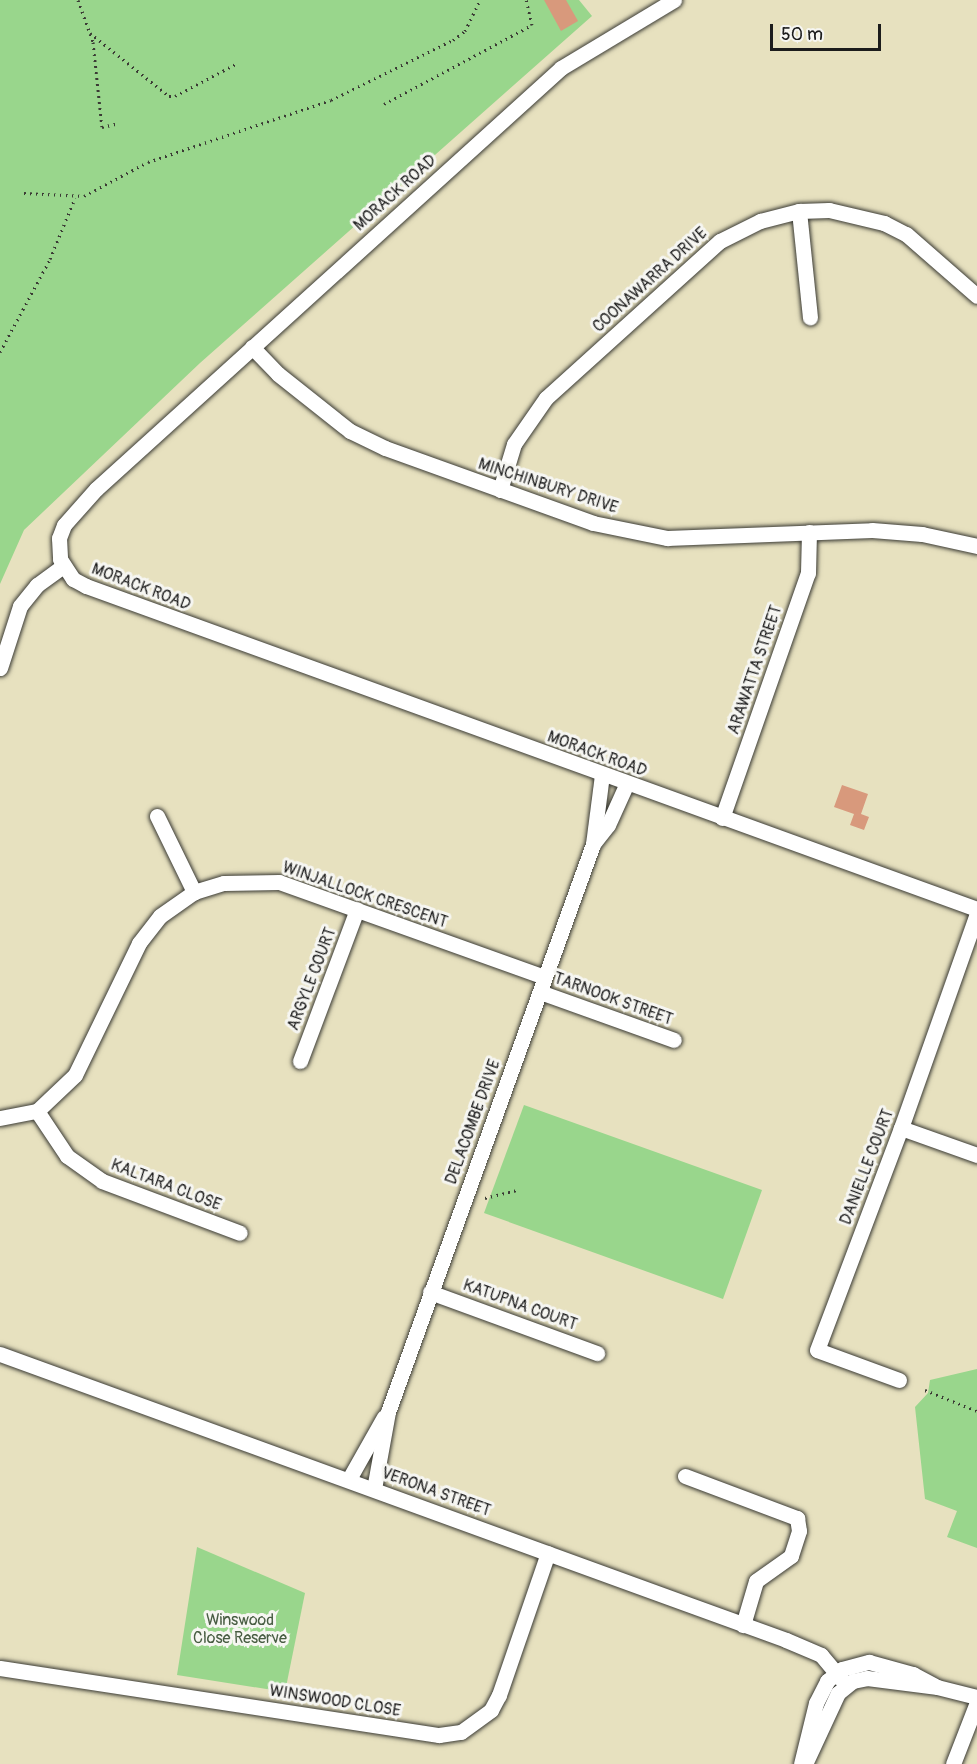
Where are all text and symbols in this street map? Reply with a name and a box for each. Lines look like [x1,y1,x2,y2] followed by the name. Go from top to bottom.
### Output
[773,12,884,50] scale bar
[781,23,823,46] text: 50 m
[350,151,440,235] street label: MORACK ROAD
[589,224,711,336] street label: COONAWARRA DRIVE
[476,454,620,518] street label: MINCHINBURY DRIVE
[89,559,193,615] street label: MORACK ROAD
[724,603,786,737] street label: ARAWATTA STREET
[545,727,649,781] street label: MORACK ROAD
[280,858,450,932] street label: WINJALLOCK CRESCENT
[284,925,340,1033] street label: ARGYLE COURT
[551,969,675,1029] street label: TARNOOK STREET
[442,1057,504,1187] street label: DELACOMBE DRIVE
[836,1107,898,1227] street label: DANIELLE COURT
[108,1155,224,1215] street label: KALTARA CLOSE
[460,1275,580,1335] street label: KATUPNA COURT
[379,1463,493,1521] street label: VERONA STREET
[193,1610,287,1648] park label: Winswood Close Reserve
[268,1681,402,1721] street label: WINSWOOD CLOSE

